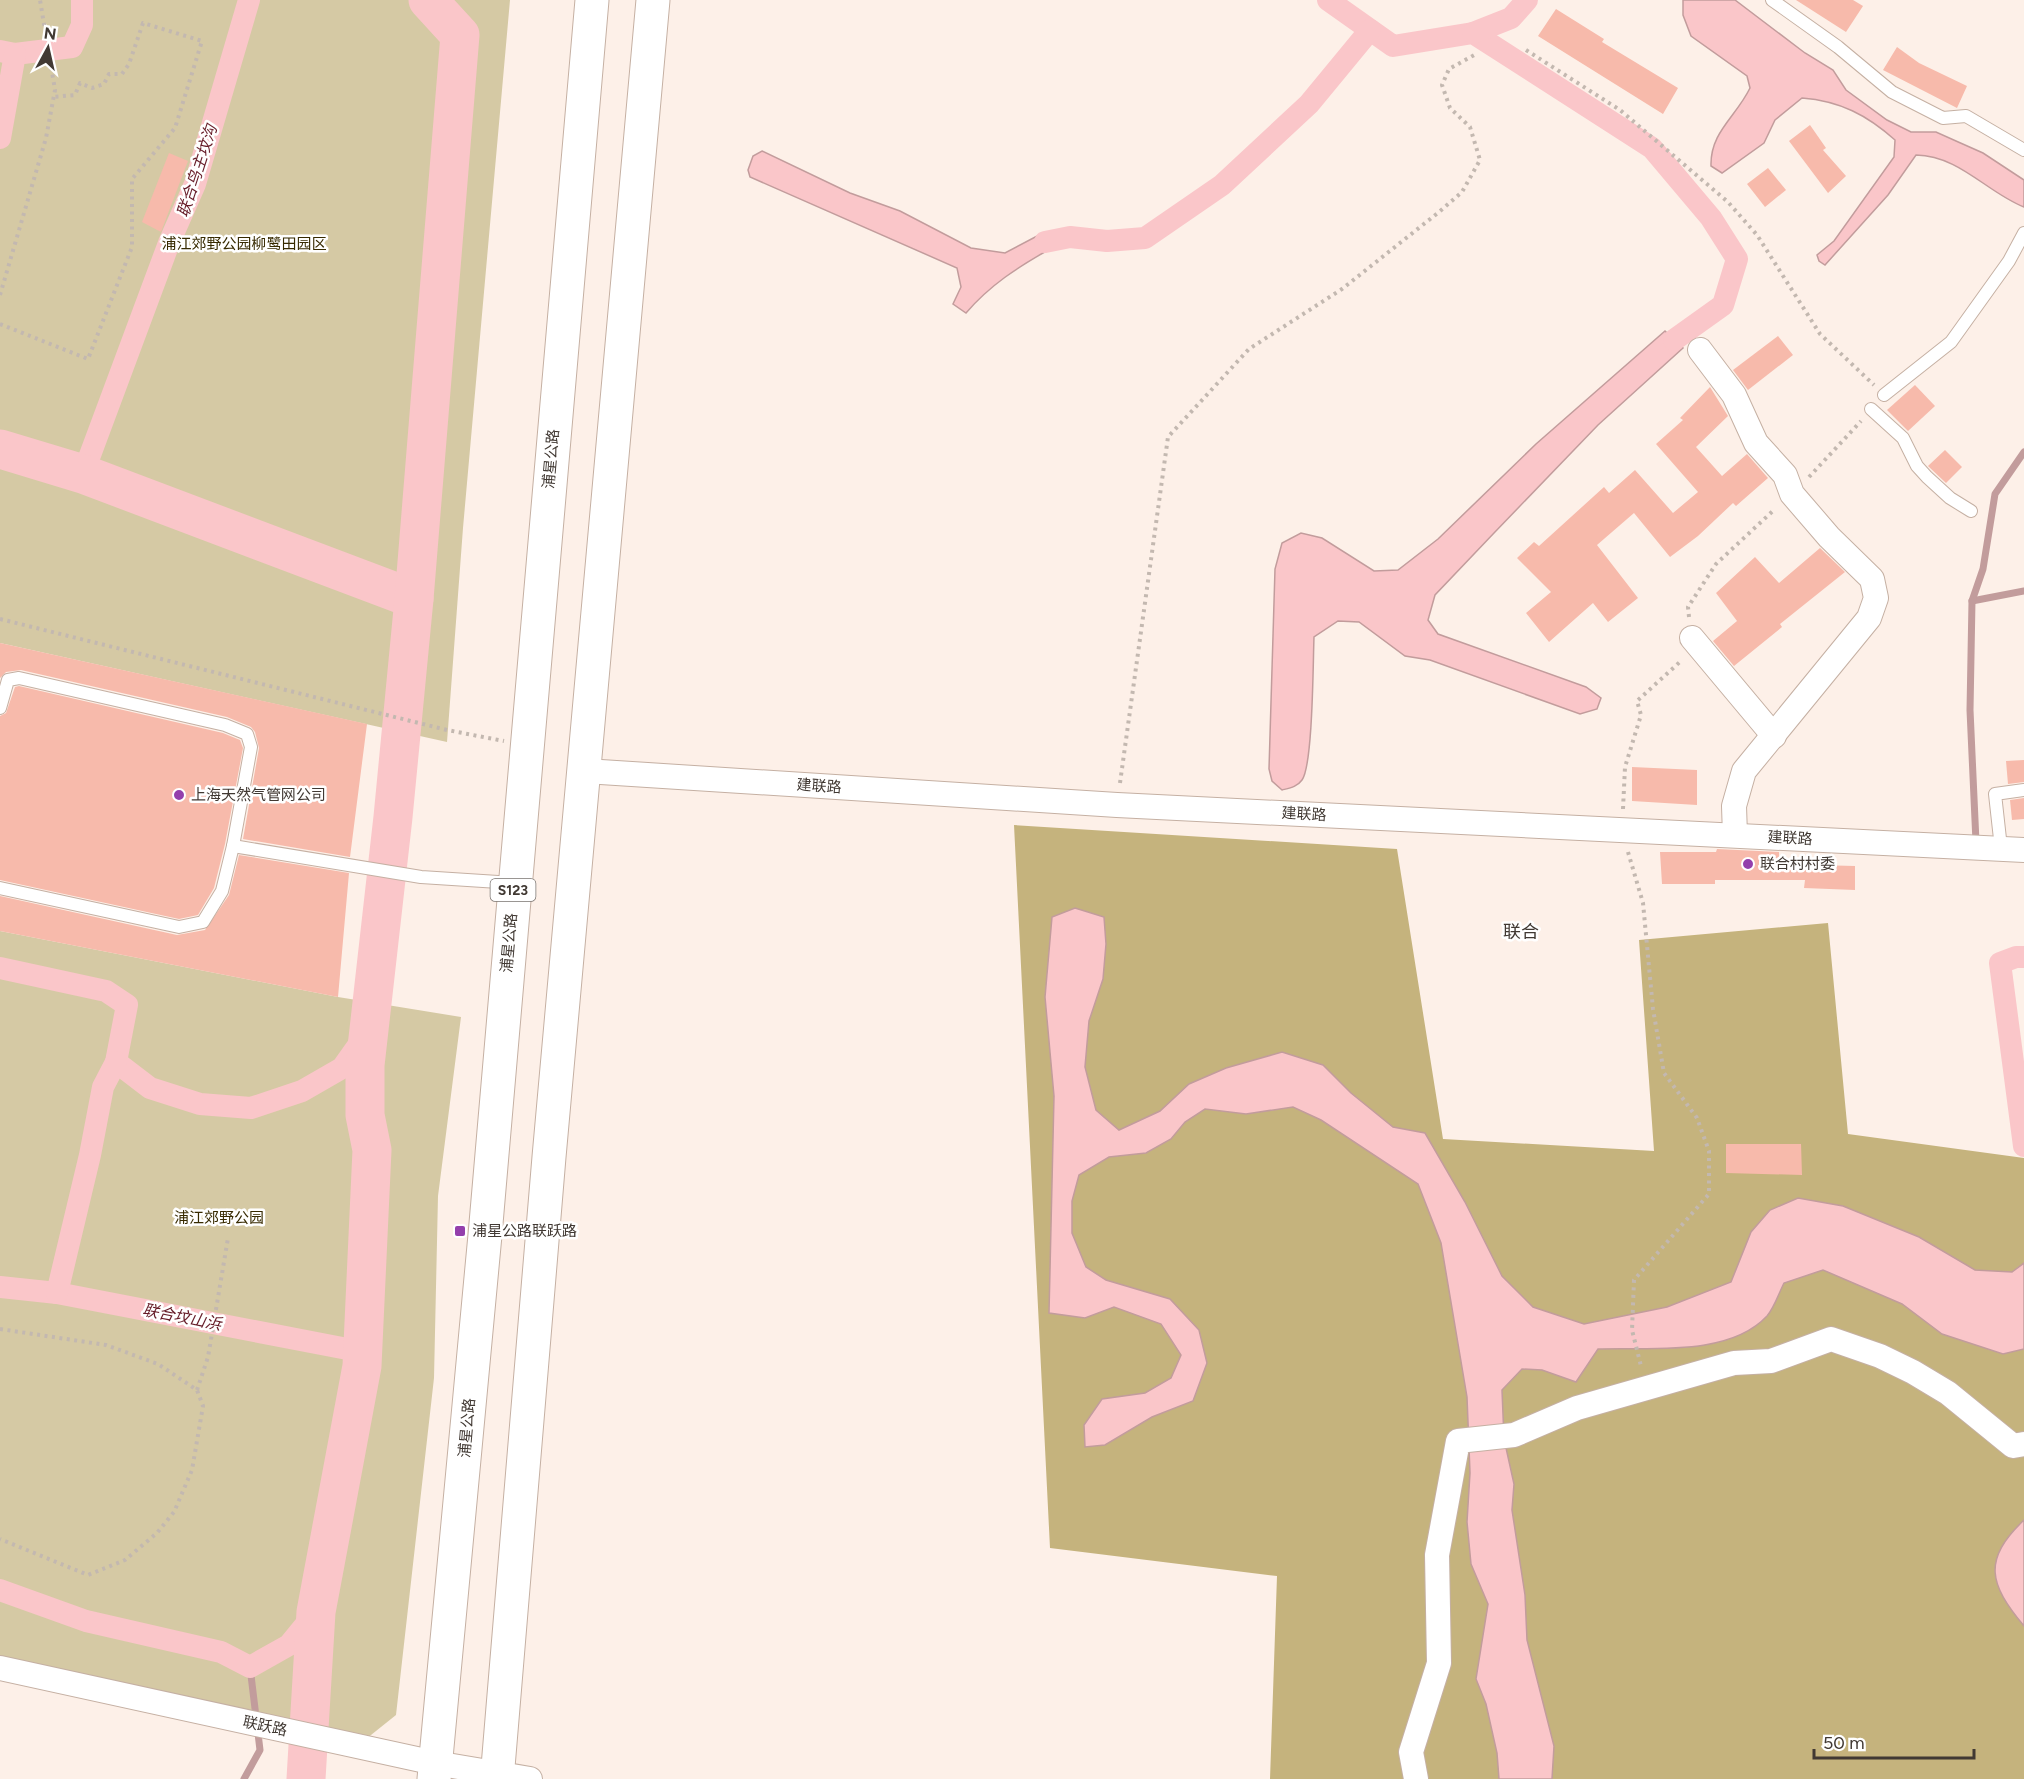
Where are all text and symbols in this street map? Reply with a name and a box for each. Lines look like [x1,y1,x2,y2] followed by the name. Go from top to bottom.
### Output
[18,18,78,78] north arrow
[43,23,57,44] text: N
[173,121,221,220] water label: 联合鸟主坟沟
[161,235,327,253] park label: 浦江郊野公园柳鹭田园区
[539,428,563,490] street label: 浦星公路
[796,775,842,797] street label: 建联路
[191,786,326,804] place label: 上海天然气管网公司
[172,788,186,802] marker: 上海天然气管网公司
[1281,804,1327,824] street label: 建联路
[1767,828,1813,848] street label: 建联路
[1760,855,1835,873] place label: 联合村村委
[1741,857,1755,871] marker: 联合村村委
[490,879,536,901] road number: S123
[497,912,521,974] street label: 浦星公路
[1503,921,1539,943] district label: 联合
[174,1209,264,1227] park label: 浦江郊野公园
[472,1222,577,1240] place label: 浦星公路联跃路
[453,1224,467,1238] marker: 浦星公路联跃路
[141,1300,225,1334] water label: 联合坟山浜
[455,1397,479,1459] street label: 浦星公路
[241,1713,289,1739] street label: 联跃路
[1814,1722,1974,1760] scale bar
[1823,1732,1865,1754] text: 50 m

